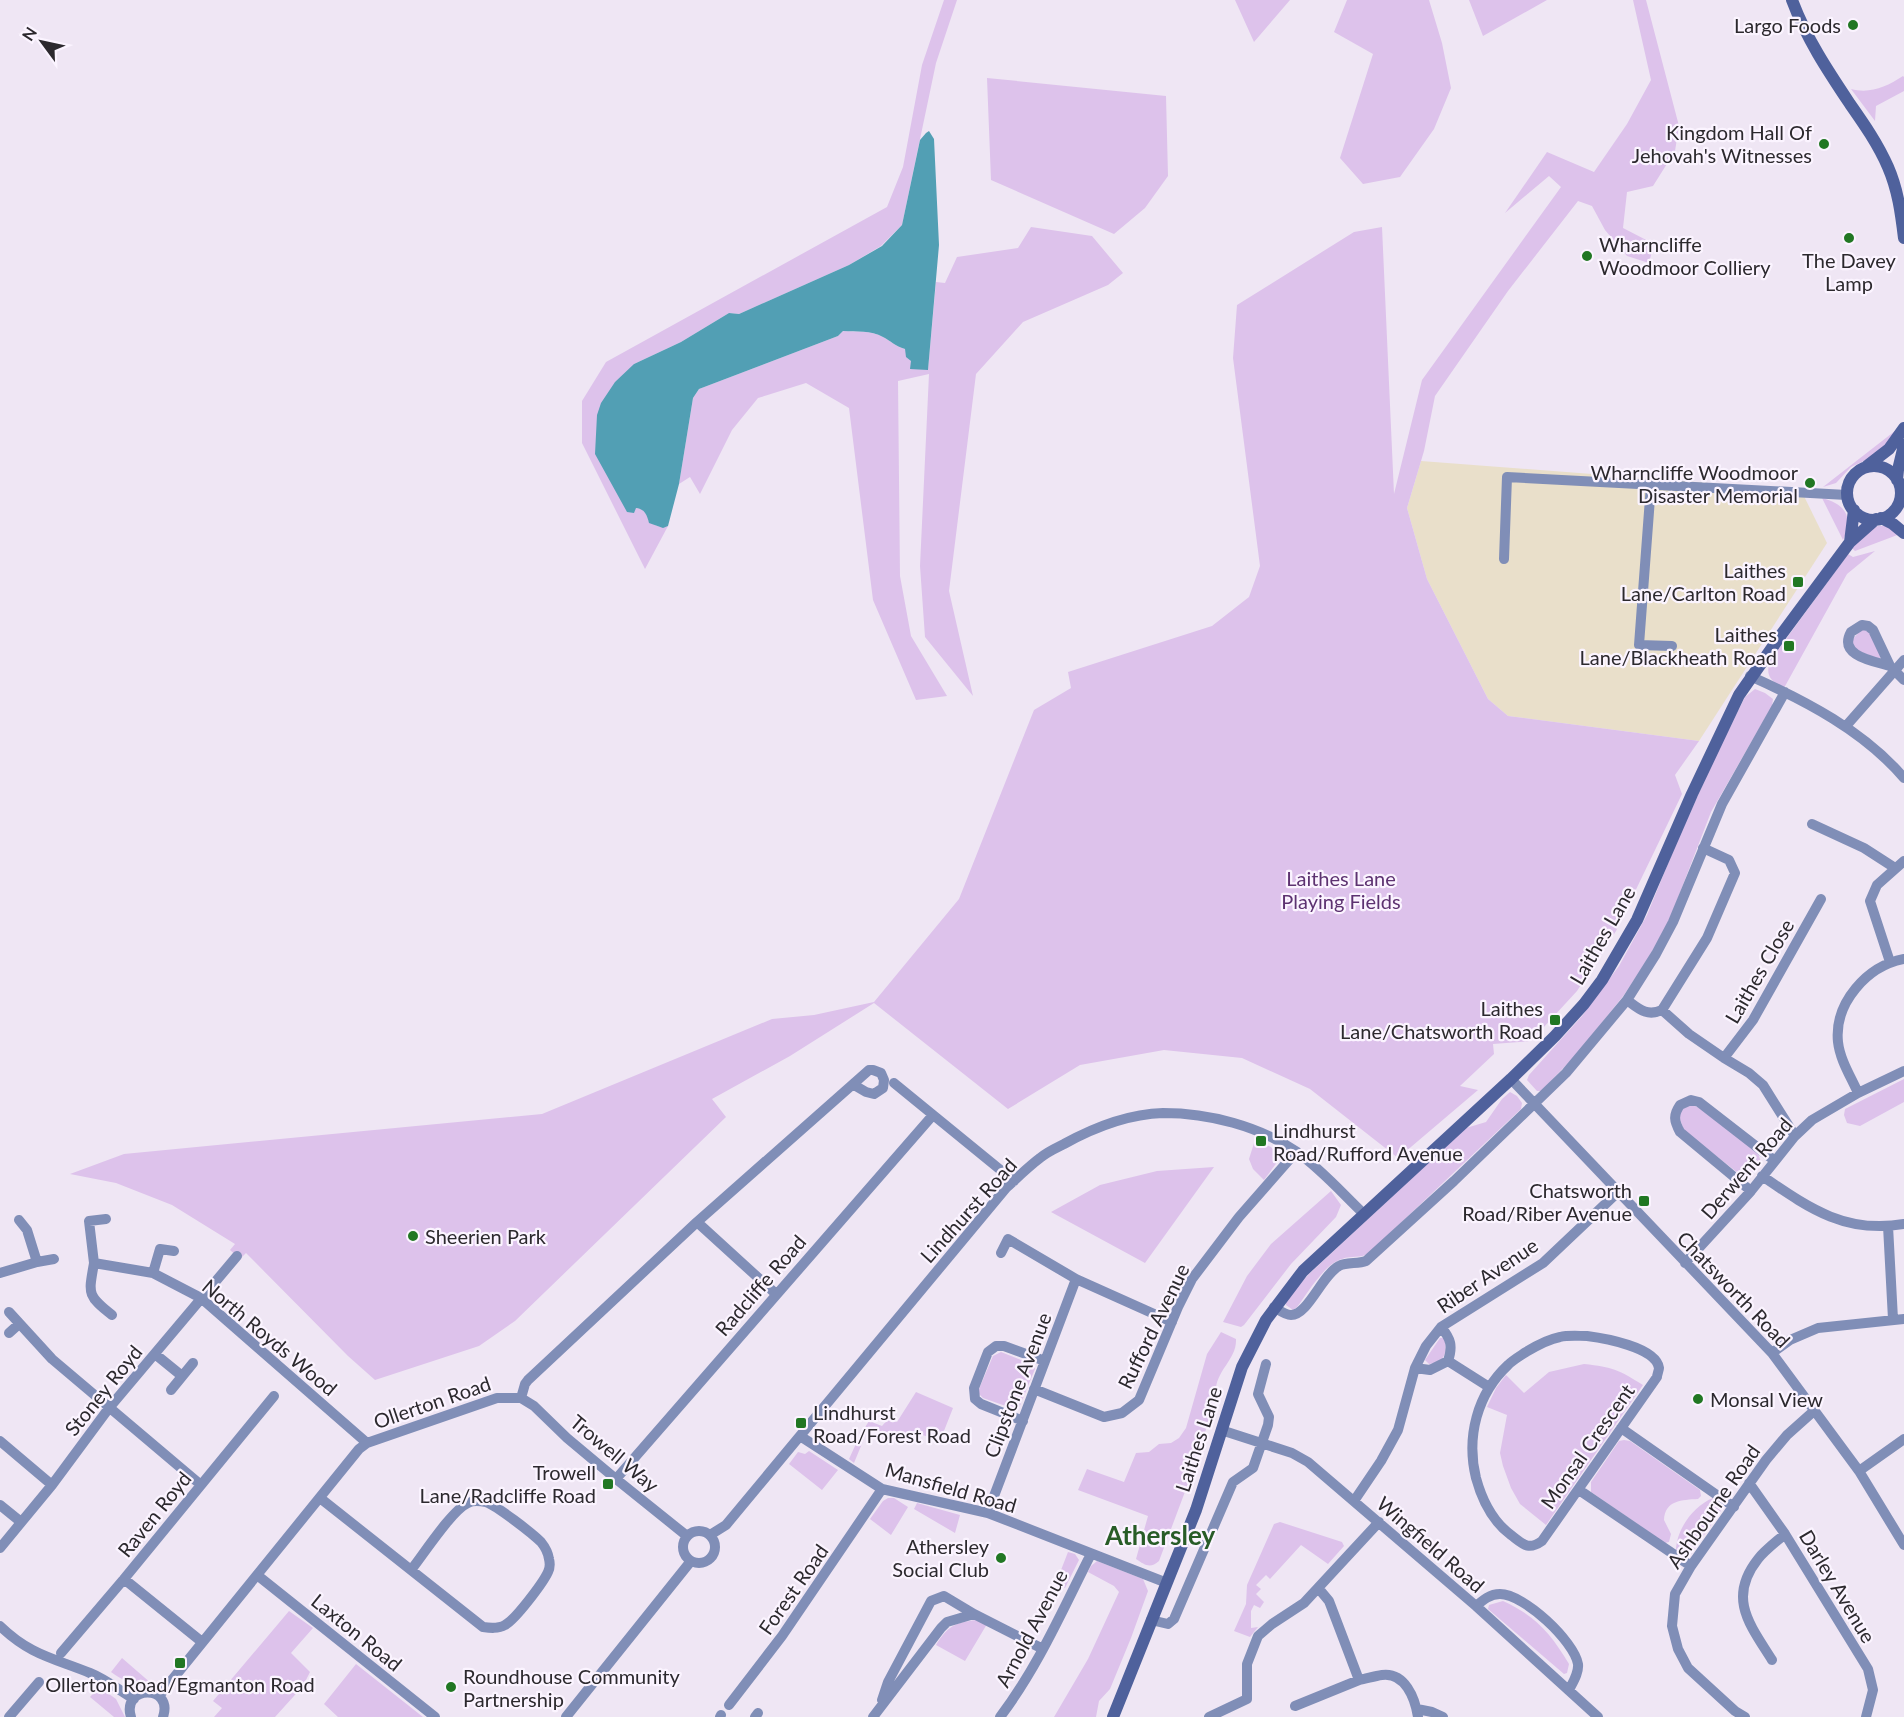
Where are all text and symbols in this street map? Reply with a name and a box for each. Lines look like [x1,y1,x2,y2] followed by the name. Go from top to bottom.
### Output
[12,12,72,72] north arrow
[1734,13,1841,37] place label: Largo Foods
[1846,18,1860,32] marker: Largo Foods
[18,23,40,44] text: N
[1632,120,1812,167] place label: Kingdom Hall Of Jehovah's Witnesses
[1817,137,1831,151] marker: Kingdom Hall Of Jehovah's Witnesses
[1842,231,1856,245] marker: The Davey Lamp
[1599,232,1771,279] place label: Wharncliffe Woodmoor Colliery
[1802,248,1897,295] place label: The Davey Lamp
[1580,249,1594,263] marker: Wharncliffe Woodmoor Colliery
[1591,460,1799,507] place label: Wharncliffe Woodmoor Disaster Memorial
[1803,476,1817,490] marker: Wharncliffe Woodmoor Disaster Memorial
[1621,558,1786,605] place label: Laithes Lane/Carlton Road
[1791,575,1805,589] marker: Laithes Lane/Carlton Road
[1580,622,1777,669] place label: Laithes Lane/Blackheath Road
[1782,639,1796,653] marker: Laithes Lane/Blackheath Road
[1281,866,1401,913] park label: Laithes Lane Playing Fields
[1564,882,1640,988] street label: Laithes Lane
[1720,915,1798,1027] street label: Laithes Close
[1340,996,1543,1043] place label: Laithes Lane/Chatsworth Road
[1548,1013,1562,1027] marker: Laithes Lane/Chatsworth Road
[1695,1112,1797,1224] street label: Derwent Road
[1273,1118,1463,1165] place label: Lindhurst Road/Rufford Avenue
[1254,1134,1268,1148] marker: Lindhurst Road/Rufford Avenue
[915,1153,1021,1267] street label: Lindhurst Road
[1462,1178,1632,1225] place label: Chatsworth Road/Riber Avenue
[1637,1194,1651,1208] marker: Chatsworth Road/Riber Avenue
[425,1224,547,1248] place label: Sheerien Park
[1673,1226,1795,1352] street label: Chatsworth Road
[406,1229,420,1243] marker: Sheerien Park
[710,1230,810,1340] street label: Radcliffe Road
[1432,1232,1542,1318] street label: Riber Avenue
[1112,1259,1194,1393] street label: Rufford Avenue
[198,1274,342,1400] street label: North Royds Wood
[978,1309,1056,1461] street label: Clipstone Avenue
[59,1340,147,1440] street label: Stoney Royd
[370,1371,494,1433] street label: Ollerton Road
[1535,1379,1639,1513] street label: Monsal Crescent
[1170,1383,1226,1495] street label: Laithes Lane
[1710,1387,1823,1411] place label: Monsal View
[1691,1392,1705,1406] marker: Monsal View
[813,1400,971,1447] place label: Lindhurst Road/Forest Road
[566,1409,664,1497] street label: Trowell Way
[794,1416,808,1430] marker: Lindhurst Road/Forest Road
[1661,1440,1765,1572] street label: Ashbourne Road
[883,1457,1019,1517] street label: Mansfield Road
[419,1460,596,1507] place label: Trowell Lane/Radcliffe Road
[112,1466,196,1562] street label: Raven Royd
[601,1477,615,1491] marker: Trowell Lane/Radcliffe Road
[1372,1491,1490,1597] street label: Wingfield Road
[1104,1519,1215,1551] district label: Athersley
[1795,1525,1881,1647] street label: Darley Avenue
[892,1534,990,1581] place label: Athersley Social Club
[753,1539,833,1639] street label: Forest Road
[994,1551,1008,1565] marker: Athersley Social Club
[990,1565,1072,1691] street label: Arnold Avenue
[307,1588,407,1676] street label: Laxton Road
[173,1656,187,1670] marker: Ollerton Road/Egmanton Road
[463,1664,680,1711] place label: Roundhouse Community Partnership
[45,1672,315,1696] place label: Ollerton Road/Egmanton Road
[444,1680,458,1694] marker: Roundhouse Community Partnership

